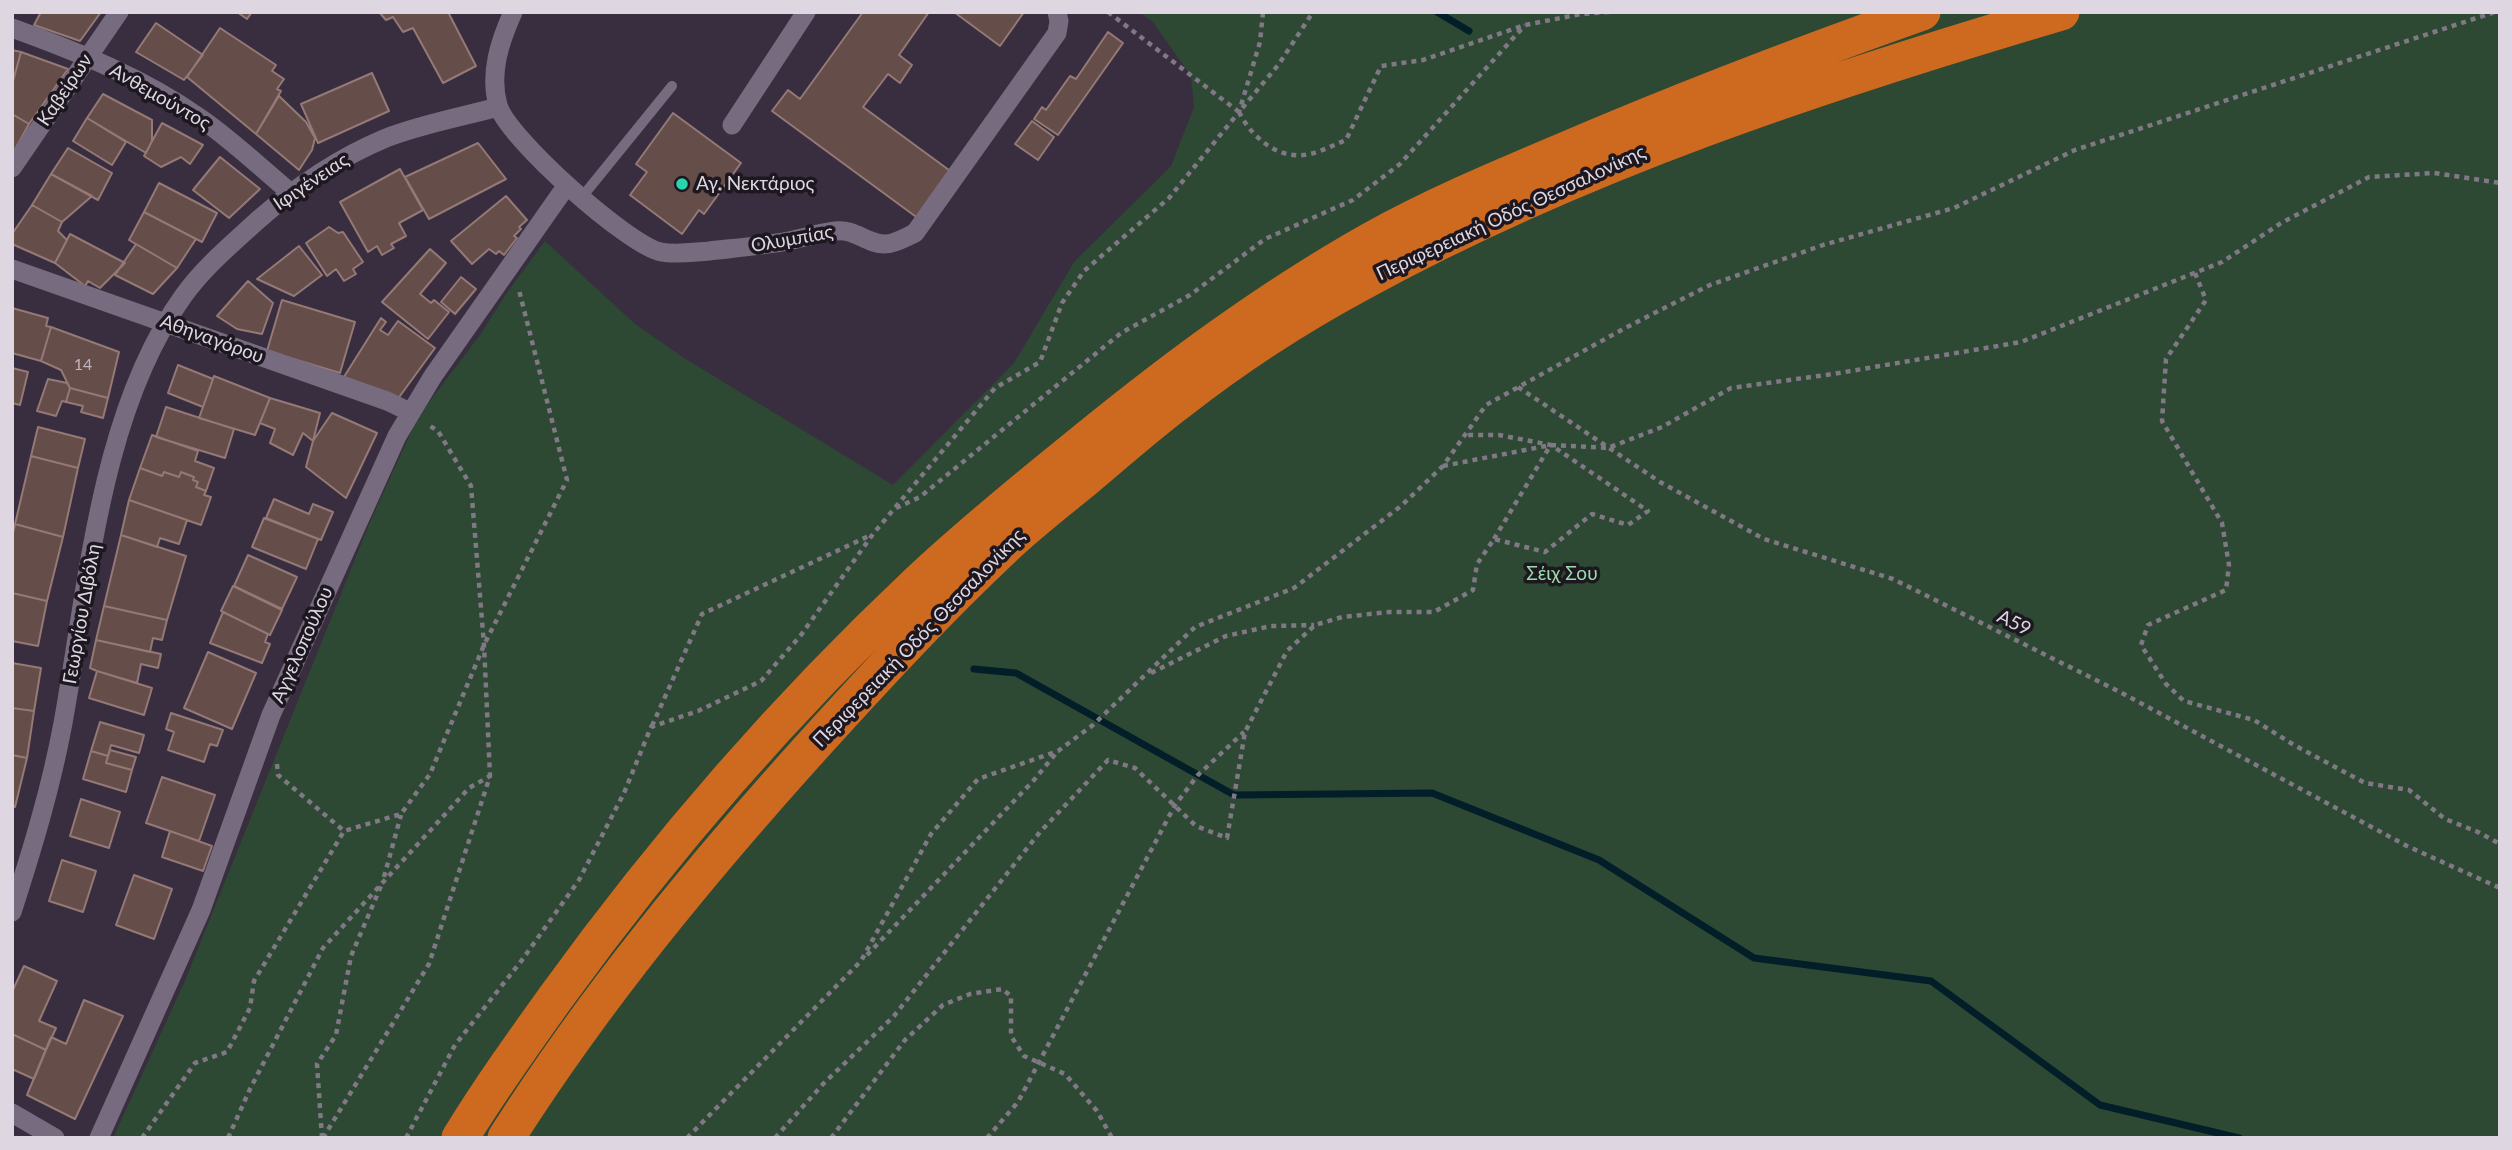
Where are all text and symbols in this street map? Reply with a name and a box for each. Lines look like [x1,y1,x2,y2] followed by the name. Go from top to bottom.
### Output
[33,50,97,130] street label: Καβείρων
[106,59,214,135] street label: Ανθεμούντος
[1373,140,1649,286] street label: Περιφερειακή Οδός Θεσσαλονίκης
[269,149,353,215] street label: Ιφιγένειας
[696,173,814,195] place label: Αγ. Νεκτάριος
[674,176,690,192] marker: Αγ. Νεκτάριος
[749,221,835,257] street label: Ολυμπίας
[157,310,267,368] street label: Αθηναγόρου
[74,355,92,375] house number: 14
[809,524,1029,752] street label: Περιφερειακή Οδός Θεσσαλονίκης
[58,542,106,686] street label: Γεωργίου Διβόλη
[1526,563,1598,585] park label: Σέιχ Σου
[266,583,338,707] street label: Αγγελοπούλου
[1993,605,2035,641] street label: Α59

